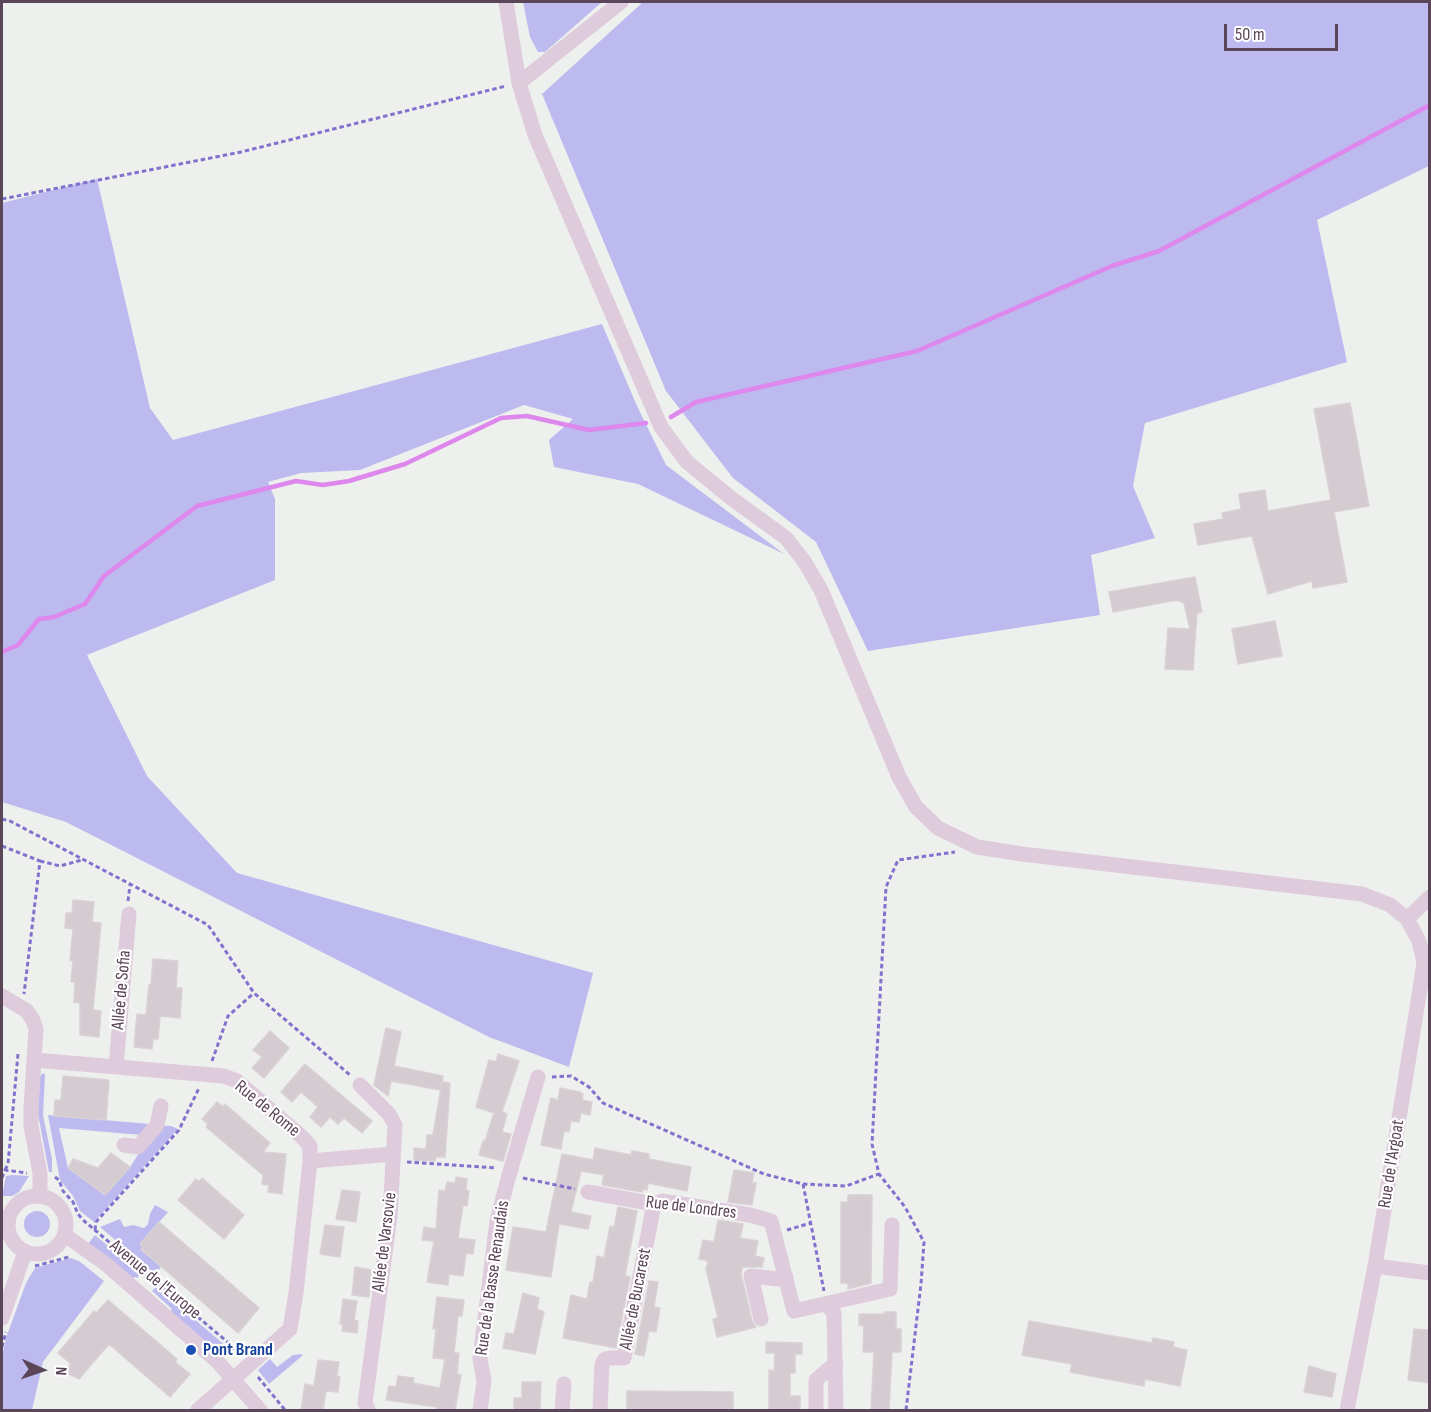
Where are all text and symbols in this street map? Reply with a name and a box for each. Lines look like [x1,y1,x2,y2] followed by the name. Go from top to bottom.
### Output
[1227,12,1341,50] scale bar
[1235,24,1265,45] text: 50 m
[108,949,136,1031] street label: Allée de Sofia
[230,1076,304,1142] street label: Rue de Rome
[1374,1118,1410,1210] street label: Rue de l'Argoat
[368,1191,402,1293] street label: Allée de Varsovie
[644,1192,738,1224] street label: Rue de Londres
[471,1199,515,1357] street label: Rue de la Basse Renaudais
[105,1236,205,1324] street label: Avenue de l'Europe
[616,1246,656,1352] street label: Allée de Bucarest
[203,1339,273,1361] place label: Pont Brand
[12,1340,72,1400] north arrow
[184,1343,198,1357] marker: Pont Brand
[51,1366,70,1376] text: N

